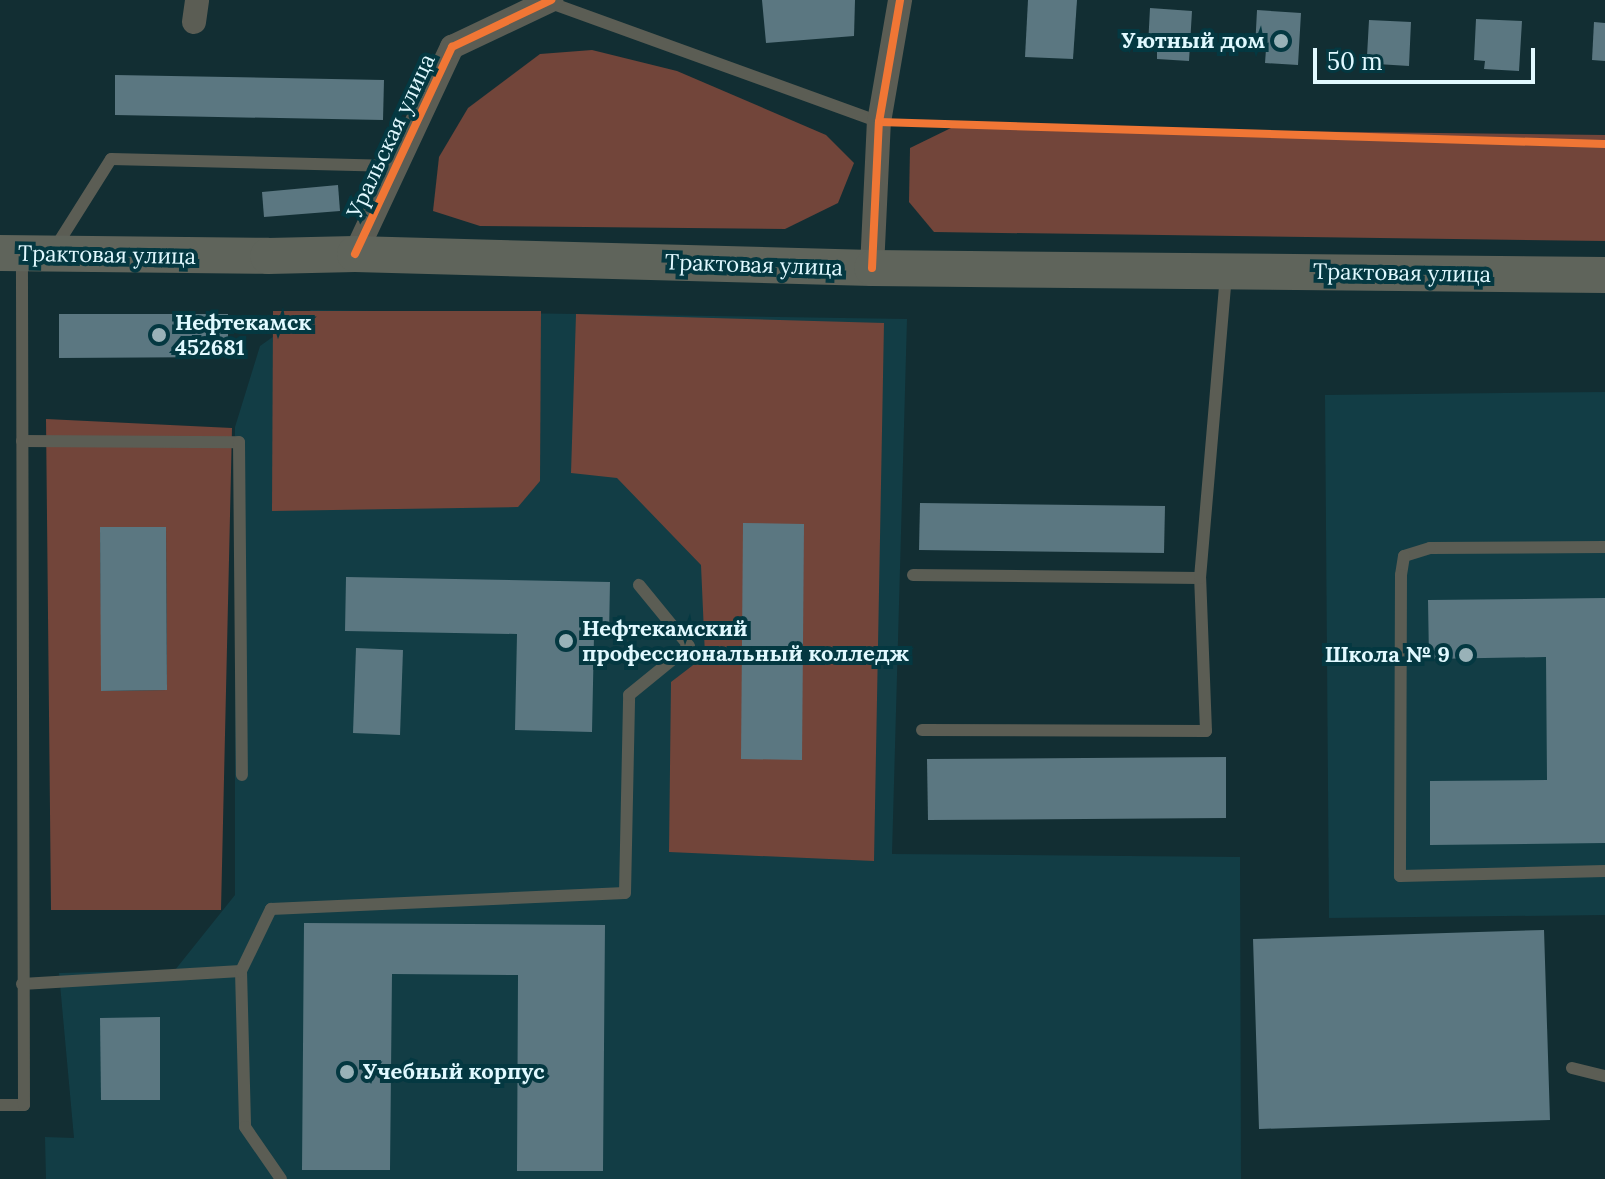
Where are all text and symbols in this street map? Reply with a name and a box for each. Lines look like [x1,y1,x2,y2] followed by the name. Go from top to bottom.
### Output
[1121,28,1265,54] place label: Уютный дом
[1272,32,1290,50] marker: Уютный дом
[1317,32,1539,82] scale bar
[1327,46,1383,77] text: 50 m
[341,50,441,222] street label: Уральская улица
[18,240,196,270] street label: Трактовая улица
[665,249,843,281] street label: Трактовая улица
[1313,258,1491,288] street label: Трактовая улица
[175,309,311,360] place label: Нефтекамск 452681
[150,326,168,344] marker: Нефтекамск 452681
[582,615,909,666] place label: Нефтекамский профессиональный колледж
[557,632,575,650] marker: Нефтекамский профессиональный колледж
[1325,642,1450,668] place label: Школа № 9
[1457,646,1475,664] marker: Школа № 9
[363,1059,545,1085] place label: Учебный корпус
[338,1063,356,1081] marker: Учебный корпус

